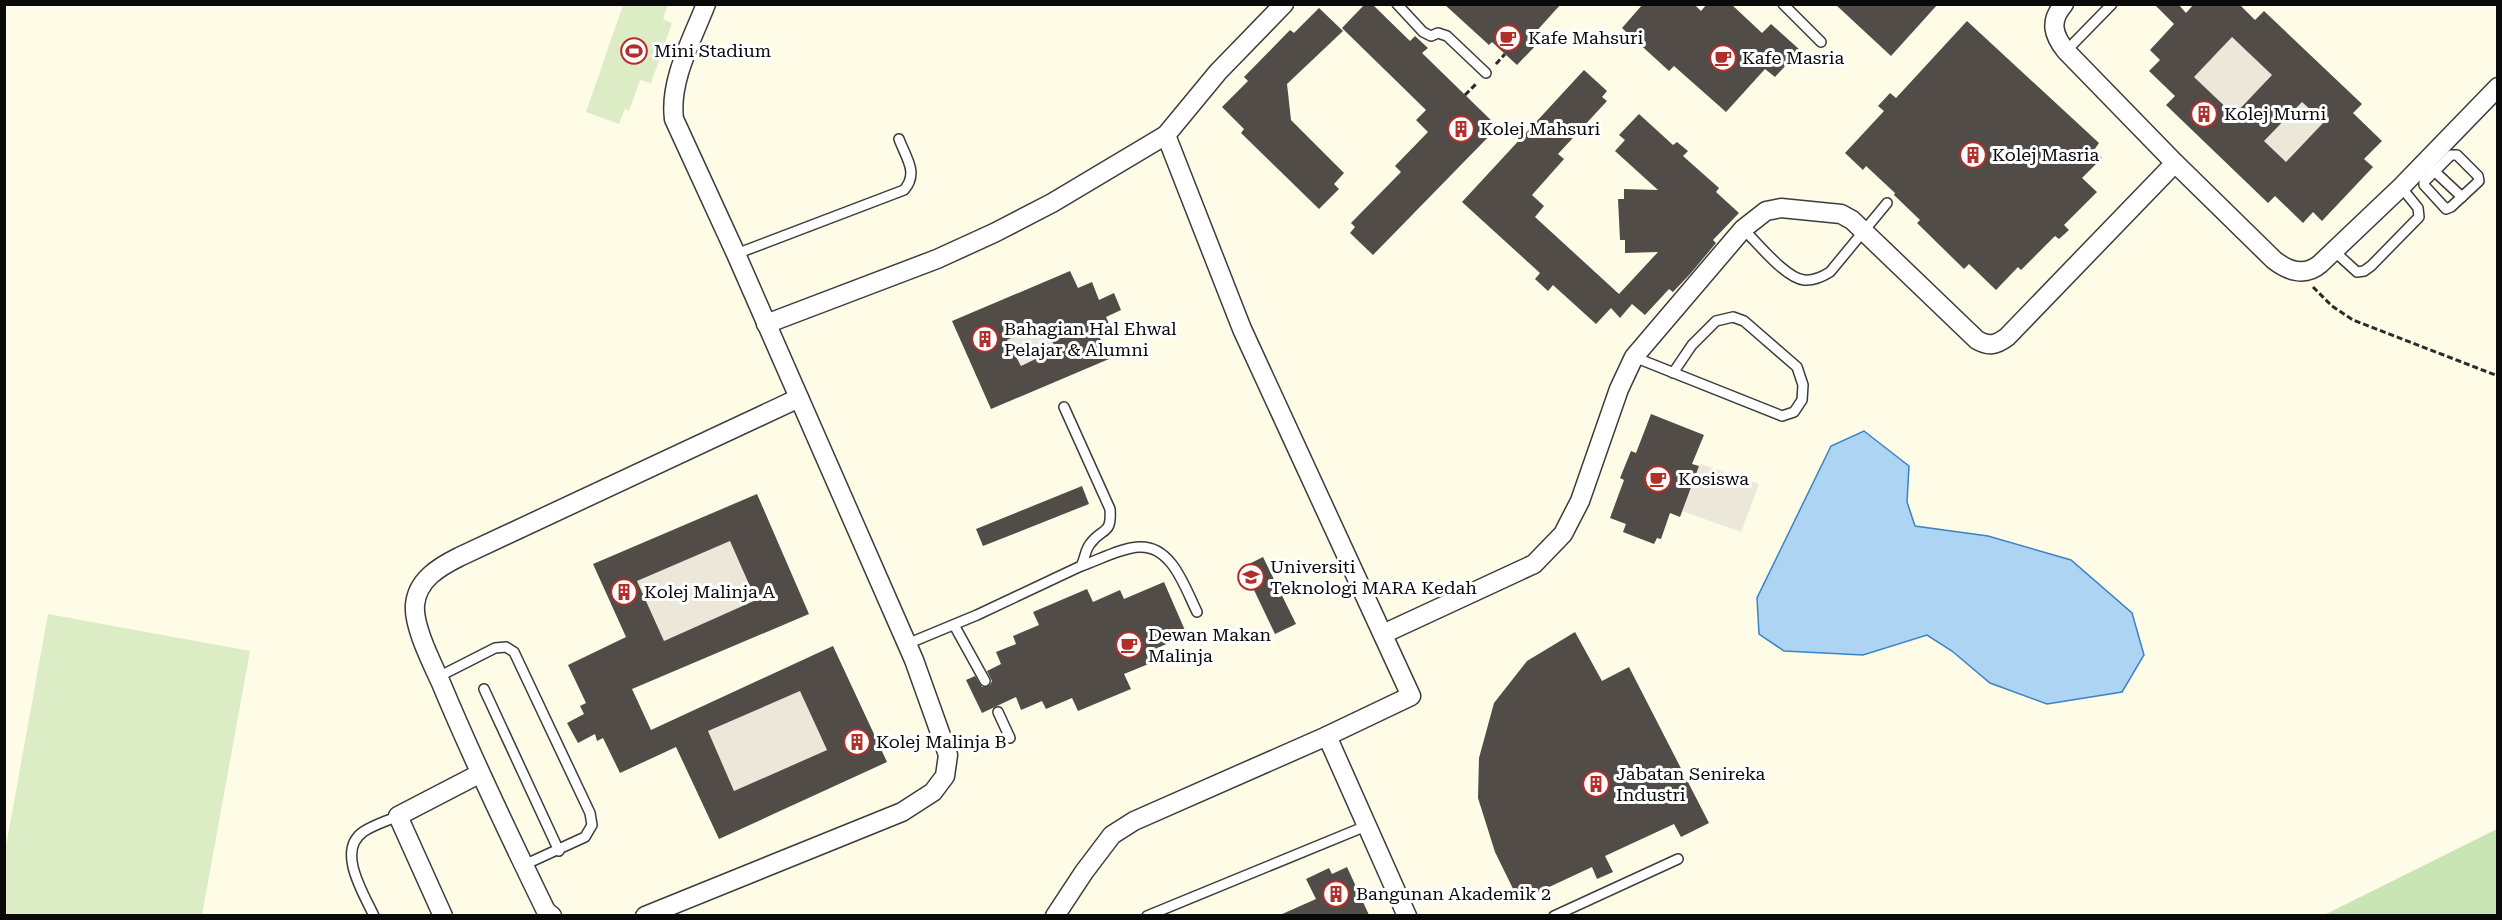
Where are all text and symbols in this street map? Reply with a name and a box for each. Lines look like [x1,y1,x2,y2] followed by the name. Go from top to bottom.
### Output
[1493,23,1523,53] cafe icon: Kafe Mahsuri
[1528,27,1643,48] place label: Kafe Mahsuri
[619,36,649,66] sports icon: Mini Stadium
[654,40,771,61] place label: Mini Stadium
[1708,43,1738,73] cafe icon: Kafe Masria
[1742,47,1844,68] place label: Kafe Masria
[2189,99,2219,129] building icon: Kolej Murni
[2224,103,2326,124] place label: Kolej Murni
[1446,114,1476,144] building icon: Kolej Mahsuri
[1480,118,1601,139] place label: Kolej Mahsuri
[1958,140,1988,170] building icon: Kolej Masria
[1992,144,2100,165] place label: Kolej Masria
[1004,318,1177,360] place label: Bahagian Hal Ehwal Pelajar & Alumni
[970,324,1000,354] building icon: Bahagian Hal Ehwal Pelajar & Alumni
[1643,464,1673,494] cafe icon: Kosiswa
[1678,468,1749,489] place label: Kosiswa
[1270,556,1477,598] place label: Universiti Teknologi MARA Kedah
[1236,562,1266,592] school or university icon: Universiti Teknologi MARA Kedah
[609,577,639,607] building icon: Kolej Malinja A
[644,581,775,602] place label: Kolej Malinja A
[1148,624,1272,666] place label: Dewan Makan Malinja
[1114,630,1144,660] cafe icon: Dewan Makan Malinja
[842,727,872,757] building icon: Kolej Malinja B
[876,731,1006,752] place label: Kolej Malinja B
[1616,763,1765,805] place label: Jabatan Senireka Industri
[1581,769,1611,799] building icon: Jabatan Senireka Industri
[1321,879,1351,909] building icon: Bangunan Akademik 2
[1356,883,1551,904] place label: Bangunan Akademik 2

